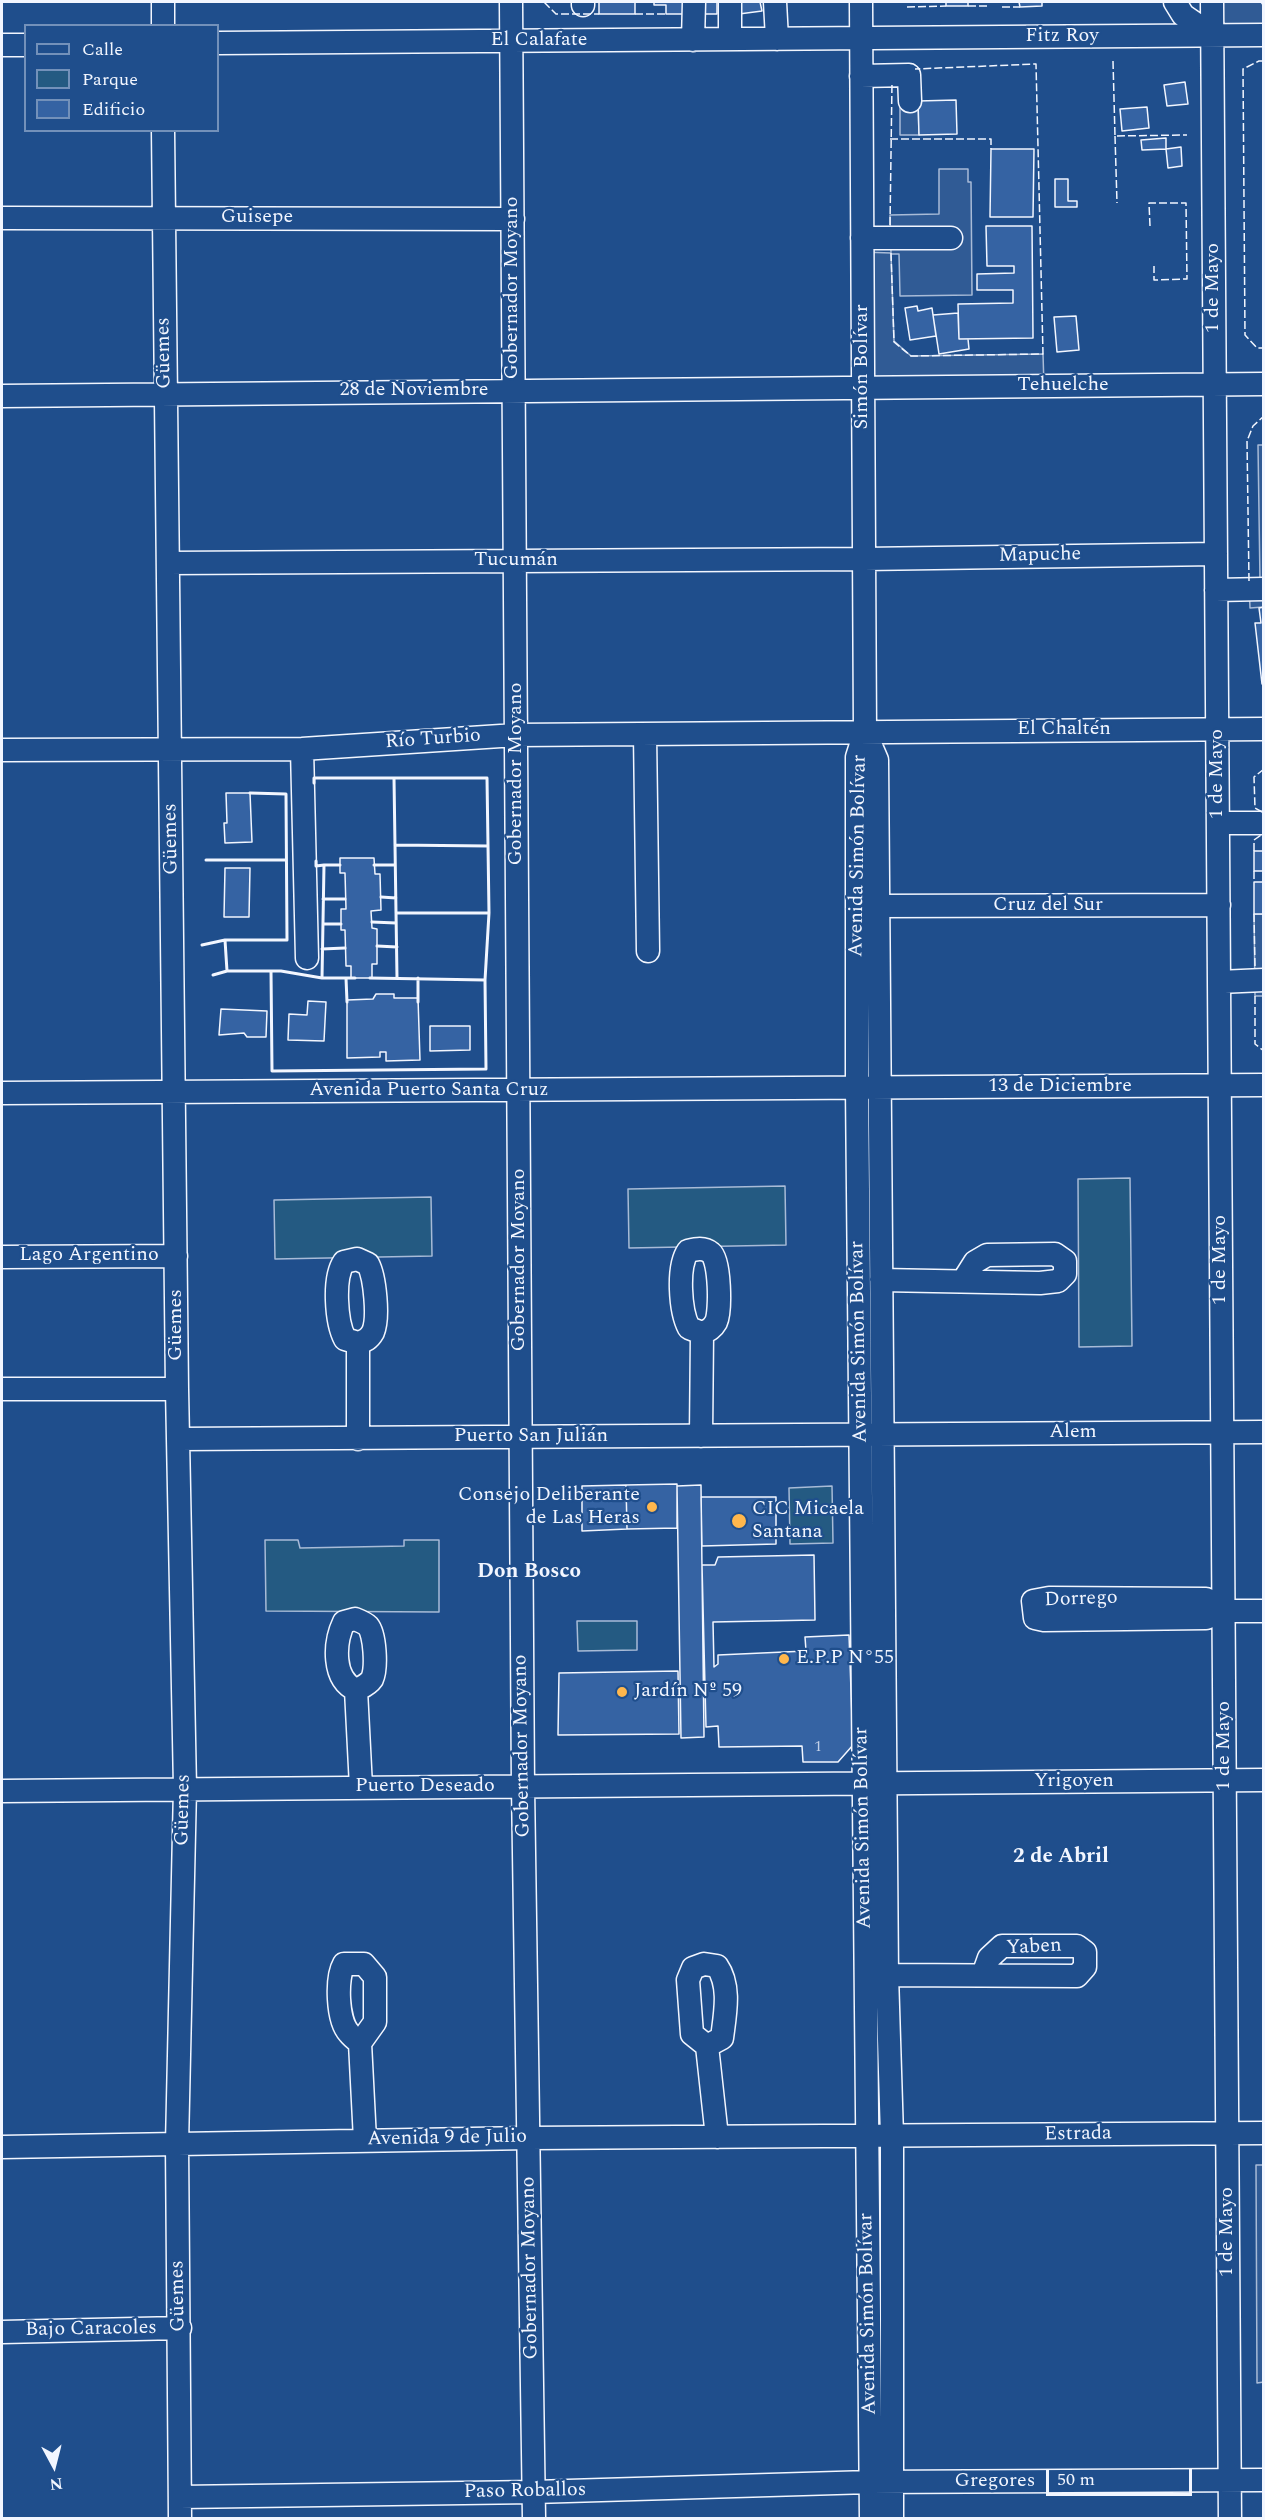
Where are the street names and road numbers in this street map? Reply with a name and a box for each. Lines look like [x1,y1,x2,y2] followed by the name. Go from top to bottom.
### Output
[1025,25,1099,49] street label: Fitz Roy
[491,29,587,53] street label: El Calafate
[501,196,525,380] street label: Gobernador Moyano
[221,206,293,230] street label: Guisepe
[1202,243,1226,333] street label: 1 de Mayo
[851,304,875,430] street label: Simón Bolívar
[152,317,178,389] street label: Güemes
[1017,374,1109,398] street label: Tehuelche
[340,379,488,403] street label: 28 de Noviembre
[999,543,1081,569] street label: Mapuche
[474,549,558,573] street label: Tucumán
[505,682,529,866] street label: Gobernador Moyano
[1017,718,1111,742] street label: El Chaltén
[384,725,482,755] street label: Río Turbio
[1206,729,1230,819] street label: 1 de Mayo
[845,755,873,957] street label: Avenida Simón Bolívar
[159,803,185,875] street label: Güemes
[993,894,1103,918] street label: Cruz del Sur
[988,1075,1132,1099] street label: 13 de Diciembre
[309,1079,549,1103] street label: Avenida Puerto Santa Cruz
[508,1168,532,1352] street label: Gobernador Moyano
[1209,1215,1233,1305] street label: 1 de Mayo
[846,1241,874,1443] street label: Avenida Simón Bolívar
[19,1244,159,1268] street label: Lago Argentino
[165,1289,189,1361] street label: Güemes
[1049,1421,1097,1445] street label: Alem
[454,1425,608,1449] street label: Puerto San Julián
[1044,1587,1118,1613] street label: Dorrego
[509,1654,537,1838] street label: Gobernador Moyano
[1213,1701,1237,1791] street label: 1 de Mayo
[850,1727,878,1929] street label: Avenida Simón Bolívar
[1034,1770,1114,1794] street label: Yrigoyen
[171,1774,197,1846] street label: Güemes
[355,1775,495,1799] street label: Puerto Deseado
[1006,1935,1062,1961] street label: Yaben
[1044,2122,1112,2148] street label: Estrada
[367,2126,527,2152] street label: Avenida 9 de Julio
[517,2176,545,2360] street label: Gobernador Moyano
[1216,2187,1240,2277] street label: 1 de Mayo
[855,2213,883,2415] street label: Avenida Simón Bolívar
[166,2260,192,2332] street label: Güemes
[25,2317,157,2343] street label: Bajo Caracoles
[955,2470,1035,2494] street label: Gregores
[463,2479,587,2505] street label: Paso Roballos

